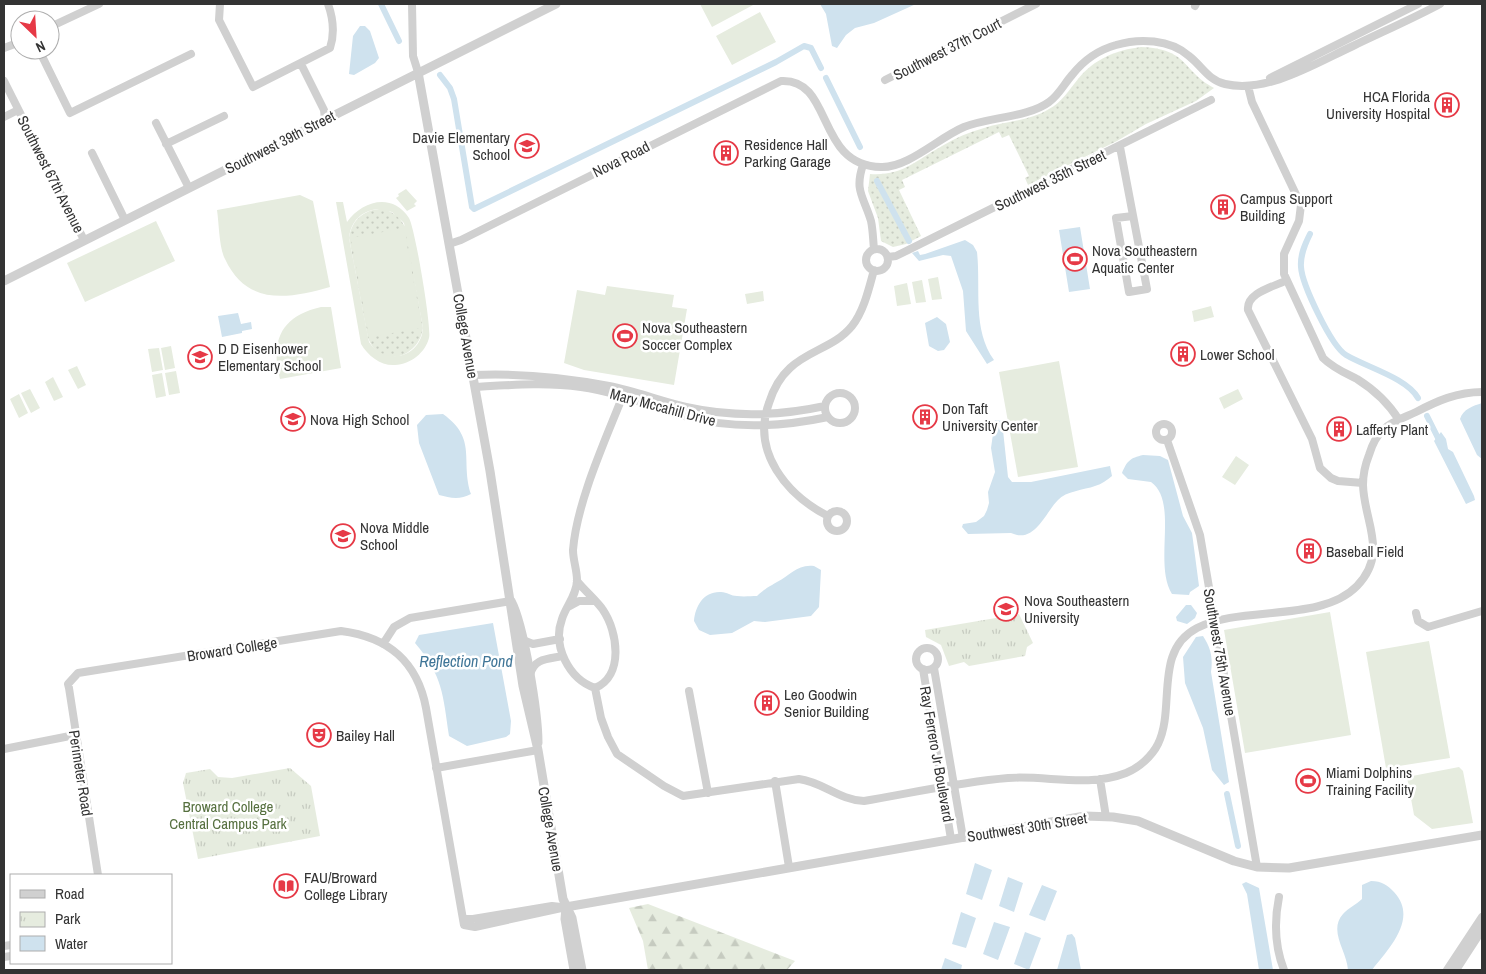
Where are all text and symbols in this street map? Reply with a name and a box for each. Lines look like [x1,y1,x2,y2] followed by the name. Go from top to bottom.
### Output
[10,10,60,60] north arrow
[890,13,1005,85] street label: Southwest 37th Court
[33,37,48,57] text: N
[1326,86,1430,124] place label: HCA Florida University Hospital
[1434,92,1460,118] building icon: HCA Florida University Hospital
[221,105,339,179] street label: Southwest 39th Street
[12,112,90,236] street label: Southwest 67th Avenue
[412,127,511,165] place label: Davie Elementary School
[514,133,540,159] school or university icon: Davie Elementary School
[744,134,831,172] place label: Residence Hall Parking Garage
[589,136,653,182] street label: Nova Road
[713,140,739,166] building icon: Residence Hall Parking Garage
[991,144,1110,216] street label: Southwest 35th Street
[1240,188,1333,226] place label: Campus Support Building
[1210,194,1236,220] building icon: Campus Support Building
[1091,240,1197,278] place label: Nova Southeastern Aquatic Center
[1062,246,1088,272] sports icon: Nova Southeastern Aquatic Center
[448,292,484,380] street label: College Avenue
[642,317,747,355] place label: Nova Southeastern Soccer Complex
[612,323,638,349] sports icon: Nova Southeastern Soccer Complex
[218,338,321,376] place label: D D Eisenhower Elementary School
[1170,341,1196,367] building icon: Lower School
[187,344,213,370] school or university icon: D D Eisenhower Elementary School
[1200,344,1275,365] place label: Lower School
[608,383,718,431] street label: Mary Mccahill Drive
[942,398,1038,436] place label: Don Taft University Center
[912,404,938,430] building icon: Don Taft University Center
[280,406,306,432] school or university icon: Nova High School
[310,409,409,430] place label: Nova High School
[1326,416,1352,442] building icon: Lafferty Plant
[1356,419,1429,440] place label: Lafferty Plant
[360,517,429,555] place label: Nova Middle School
[330,523,356,549] school or university icon: Nova Middle School
[1296,538,1322,564] building icon: Baseball Field
[1326,541,1404,562] place label: Baseball Field
[1198,587,1242,718] street label: Southwest 75th Avenue
[1024,590,1129,628] place label: Nova Southeastern University
[993,596,1019,622] school or university icon: Nova Southeastern University
[185,631,279,666] street label: Broward College
[419,650,513,672] water label: Reflection Pond
[784,684,869,722] place label: Leo Goodwin Senior Building
[915,684,959,824] street label: Ray Ferrero Jr Boulevard
[754,690,780,716] building icon: Leo Goodwin Senior Building
[306,722,332,748] theatre icon: Bailey Hall
[336,725,395,746] place label: Bailey Hall
[64,728,98,818] street label: Perimeter Road
[1326,762,1415,800] place label: Miami Dolphins Training Facility
[1295,768,1321,794] sports icon: Miami Dolphins Training Facility
[533,785,569,873] street label: College Avenue
[169,796,288,834] park label: Broward College Central Campus Park
[966,807,1089,847] street label: Southwest 30th Street
[304,867,388,905] place label: FAU/Broward College Library
[273,873,299,899] library icon: FAU/Broward College Library
[10,874,172,964] legend
[55,883,84,904] text: Road
[55,908,81,929] text: Park
[55,933,87,954] text: Water

